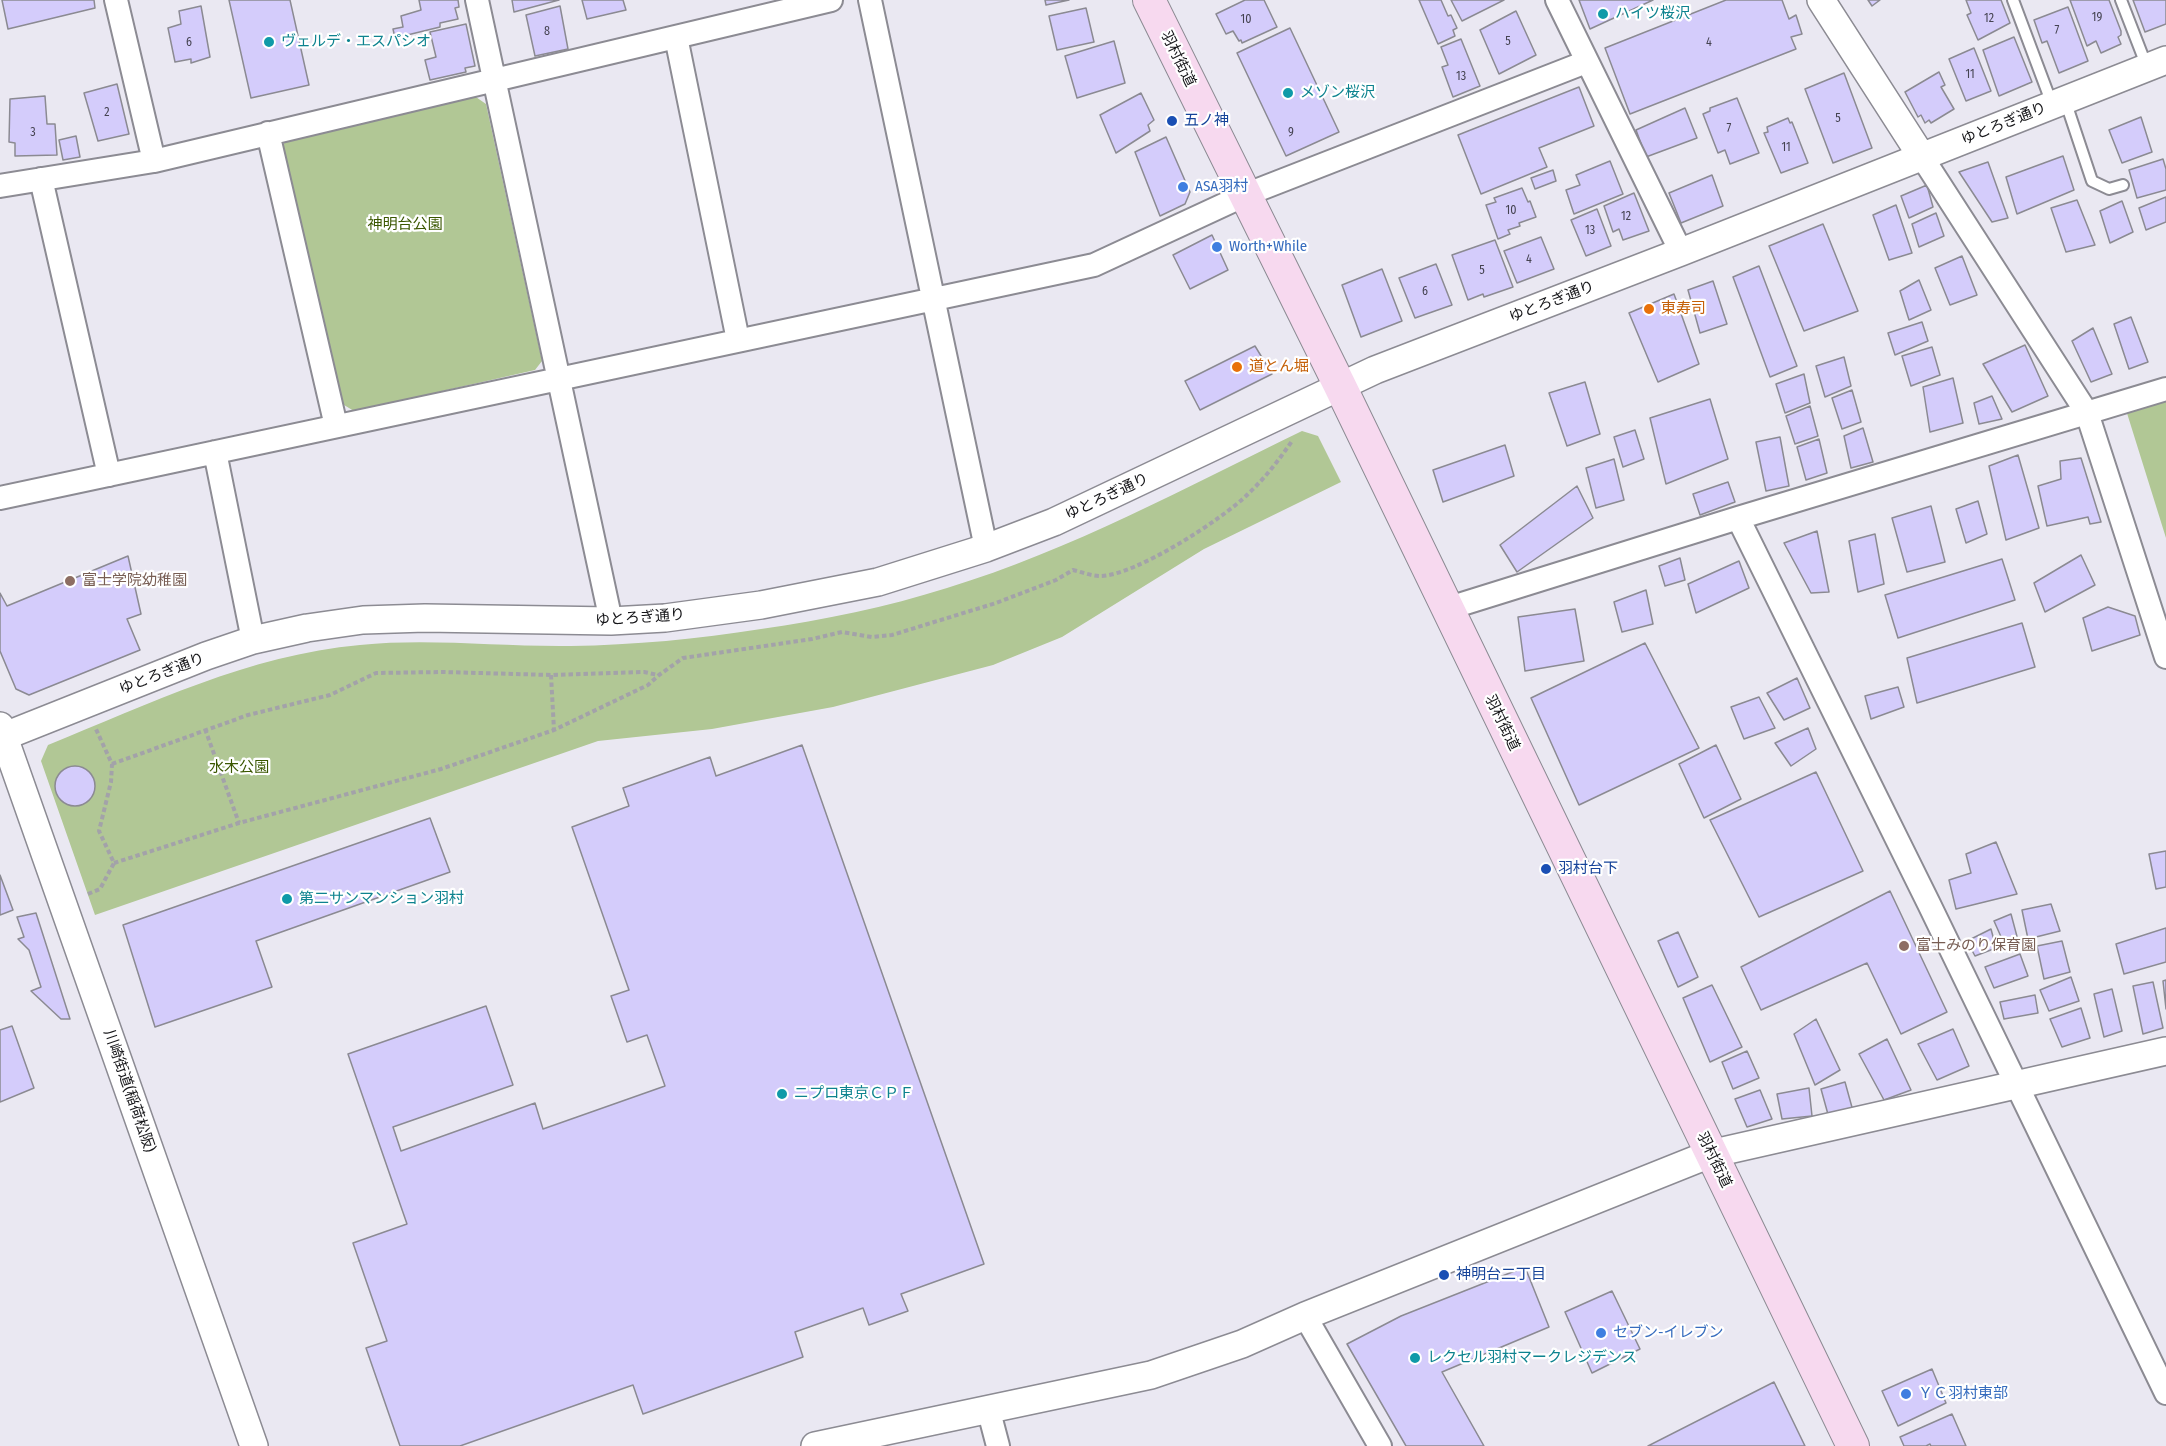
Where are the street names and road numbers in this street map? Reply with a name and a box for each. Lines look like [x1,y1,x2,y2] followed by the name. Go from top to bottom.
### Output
[1157,28,1199,90] street label: 羽村街道
[1959,99,2049,149] street label: ゆとろぎ通り
[1507,277,1597,327] street label: ゆとろぎ通り
[1062,470,1152,524] street label: ゆとろぎ通り
[594,606,686,630] street label: ゆとろぎ通り
[117,649,207,699] street label: ゆとろぎ通り
[1481,692,1523,754] street label: 羽村街道
[100,1027,158,1155] street label: 川崎街道(稲荷松阪)
[1693,1129,1735,1191] street label: 羽村街道

